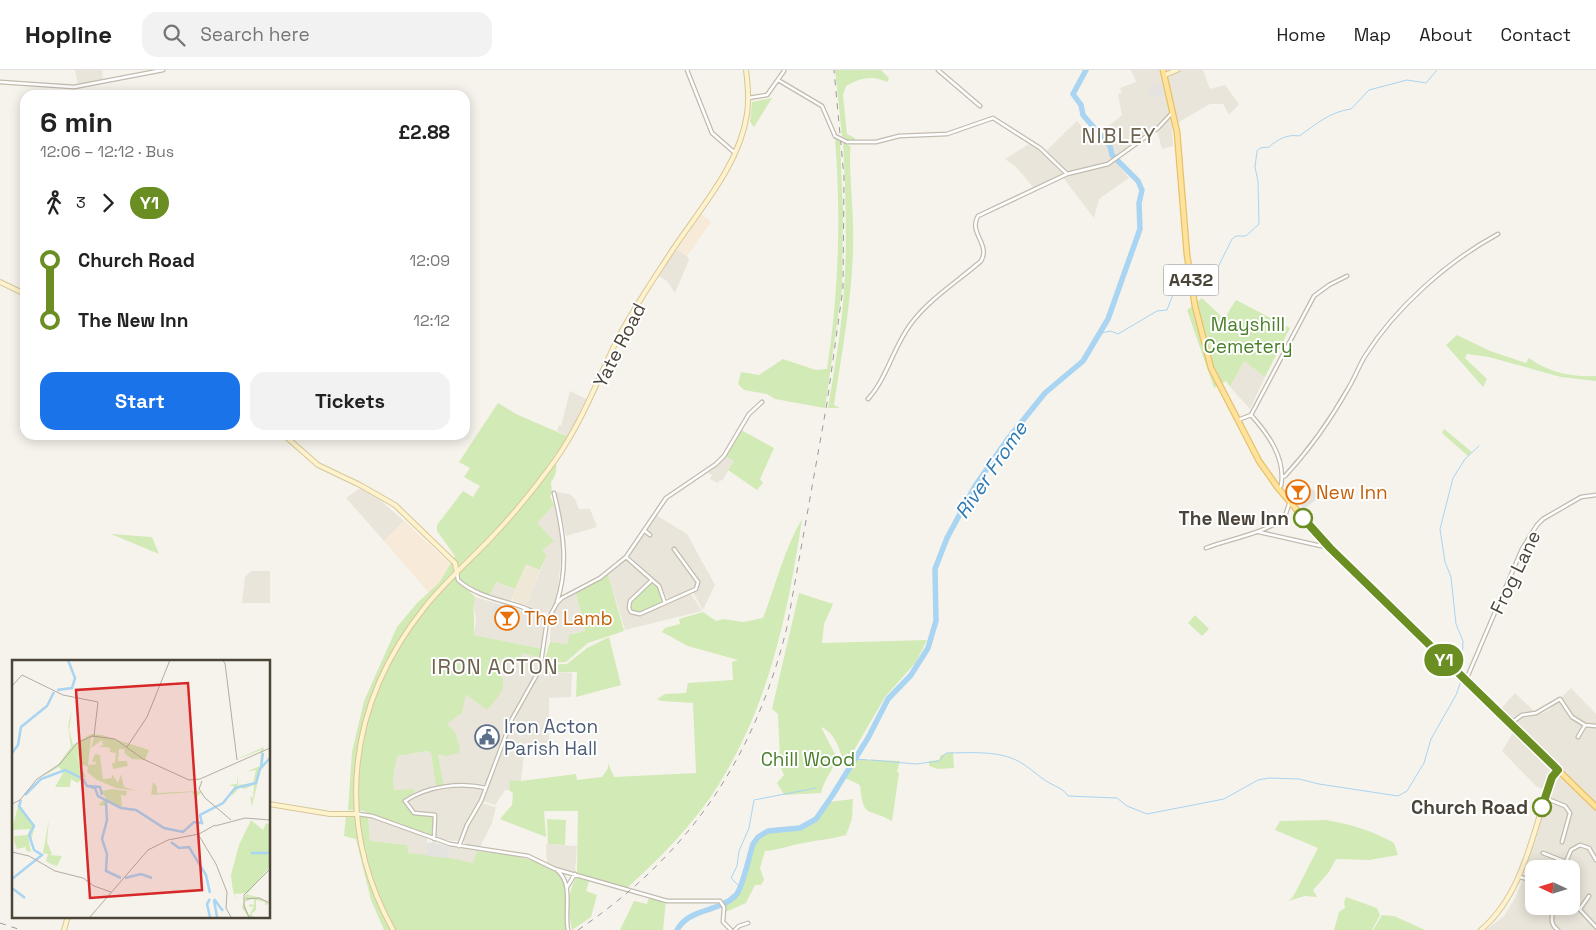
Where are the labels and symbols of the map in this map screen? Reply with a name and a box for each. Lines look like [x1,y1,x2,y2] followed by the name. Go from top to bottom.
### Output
[1081,122,1157,149] district label: NIBLEY
[1164,264,1218,296] road number: A432
[588,299,651,392] street label: Yate Road
[1203,312,1293,359] park label: Mayshill Cemetery
[949,415,1034,524] water label: River Frome
[1285,479,1311,505] bar icon: New Inn
[1316,480,1388,505] place label: New Inn
[1179,506,1289,531] place label: The New Inn
[1293,508,1313,528] marker: The New Inn
[1484,526,1546,618] street label: Frog Lane
[494,605,520,631] bar icon: The Lamb
[524,606,613,631] place label: The Lamb
[1422,644,1466,676] line badge: Y1
[431,653,559,680] district label: IRON ACTON
[12,660,270,918] inset map
[504,714,598,761] place label: Iron Acton Parish Hall
[474,724,500,750] public building icon: Iron Acton Parish Hall
[761,747,855,772] park label: Chill Wood
[1411,795,1528,820] place label: Church Road
[1532,797,1552,817] marker: Church Road
[1525,860,1580,915] north arrow

